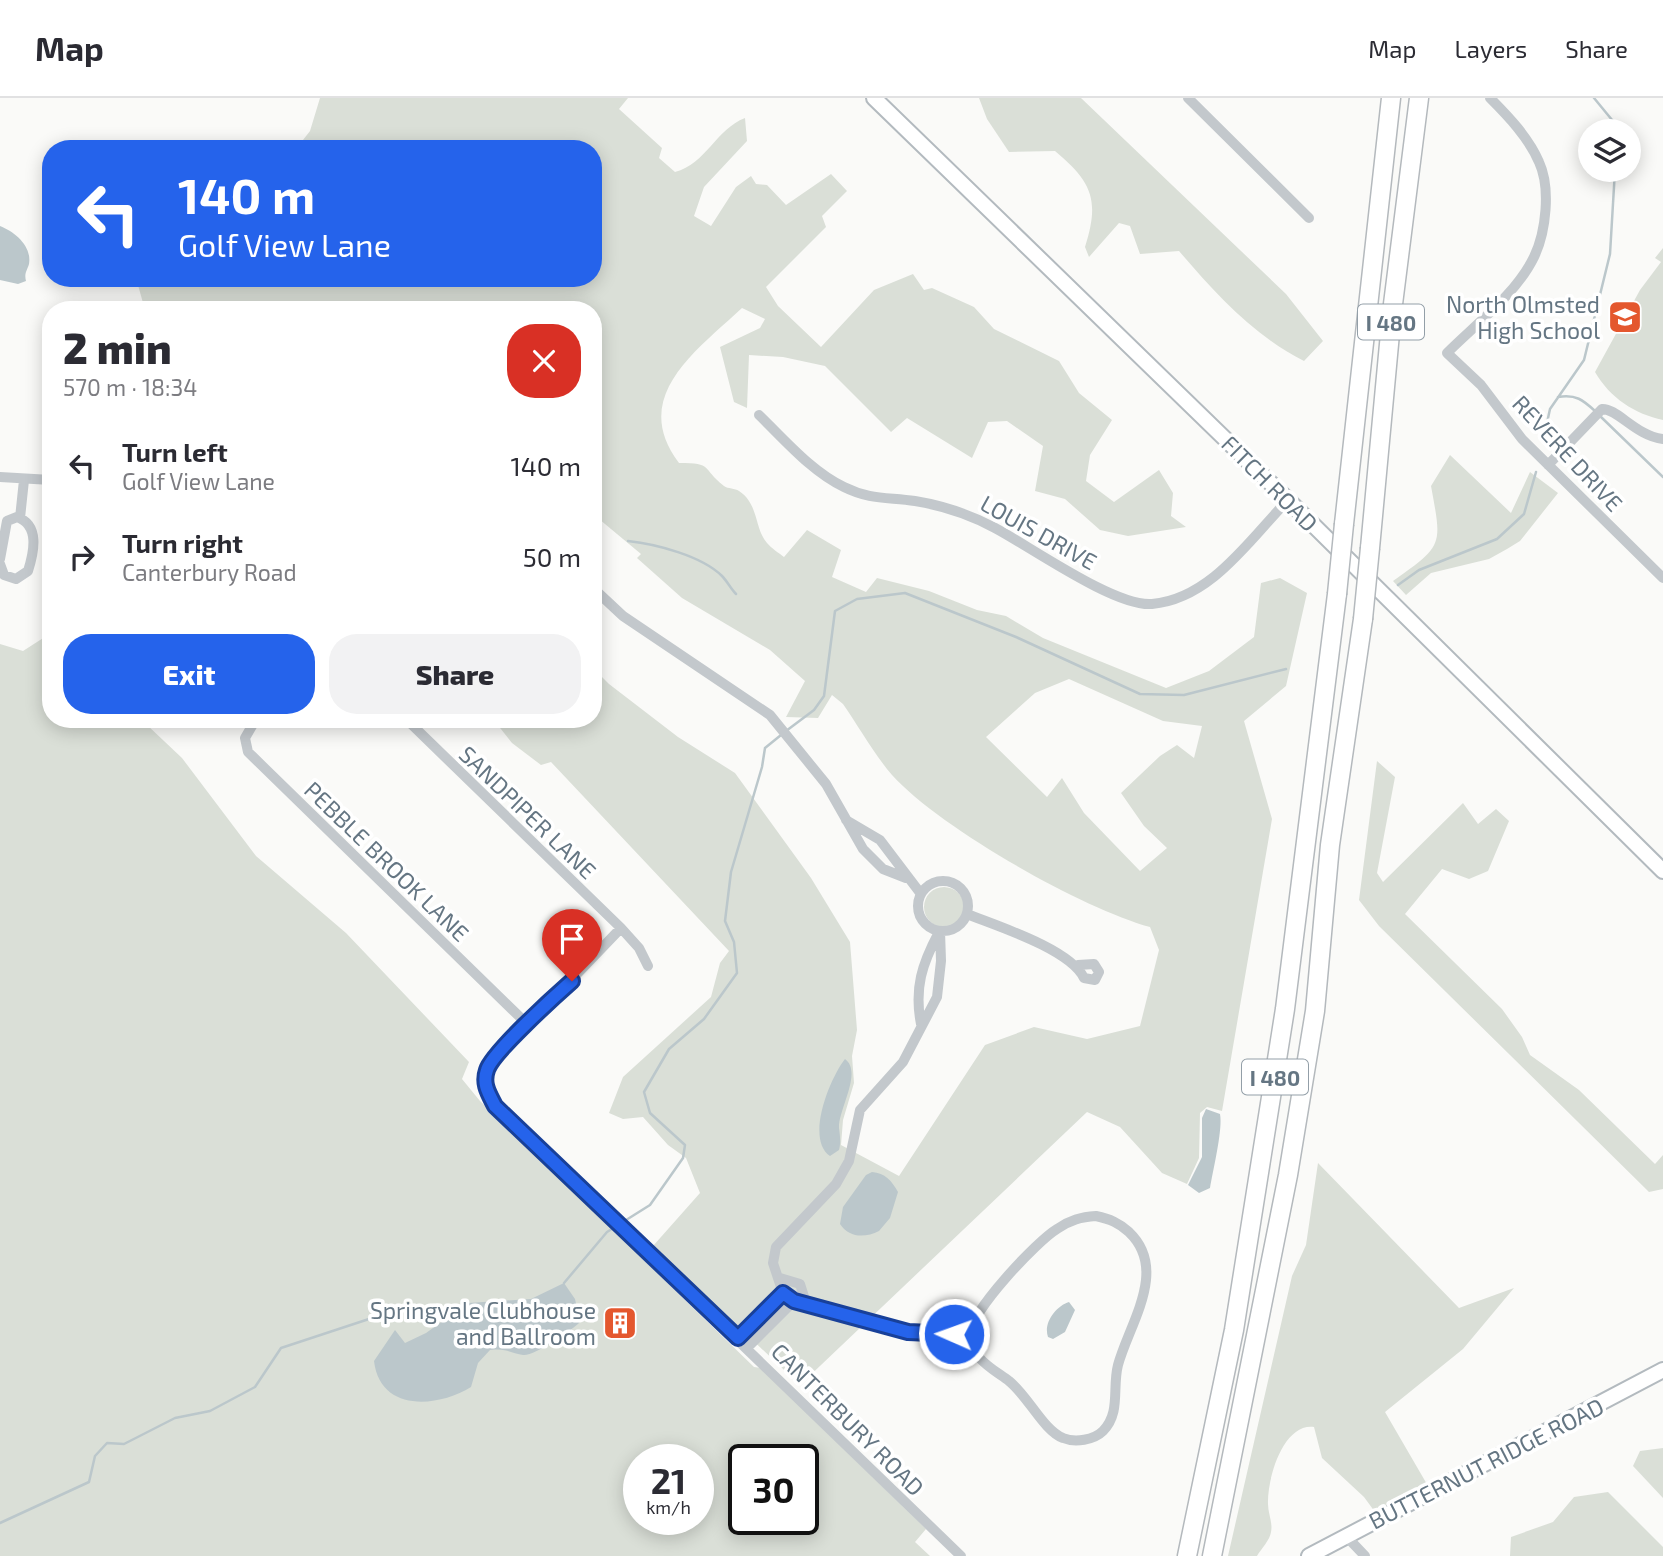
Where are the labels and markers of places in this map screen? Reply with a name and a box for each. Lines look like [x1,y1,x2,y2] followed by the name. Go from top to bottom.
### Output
[1446,290,1600,344] place label: North Olmsted High School
[1606,298,1644,336] school or university icon: North Olmsted High School
[542,909,602,981] pin
[370,1296,596,1350] place label: Springvale Clubhouse and Ballroom
[601,1304,639,1342] building icon: Springvale Clubhouse and Ballroom

